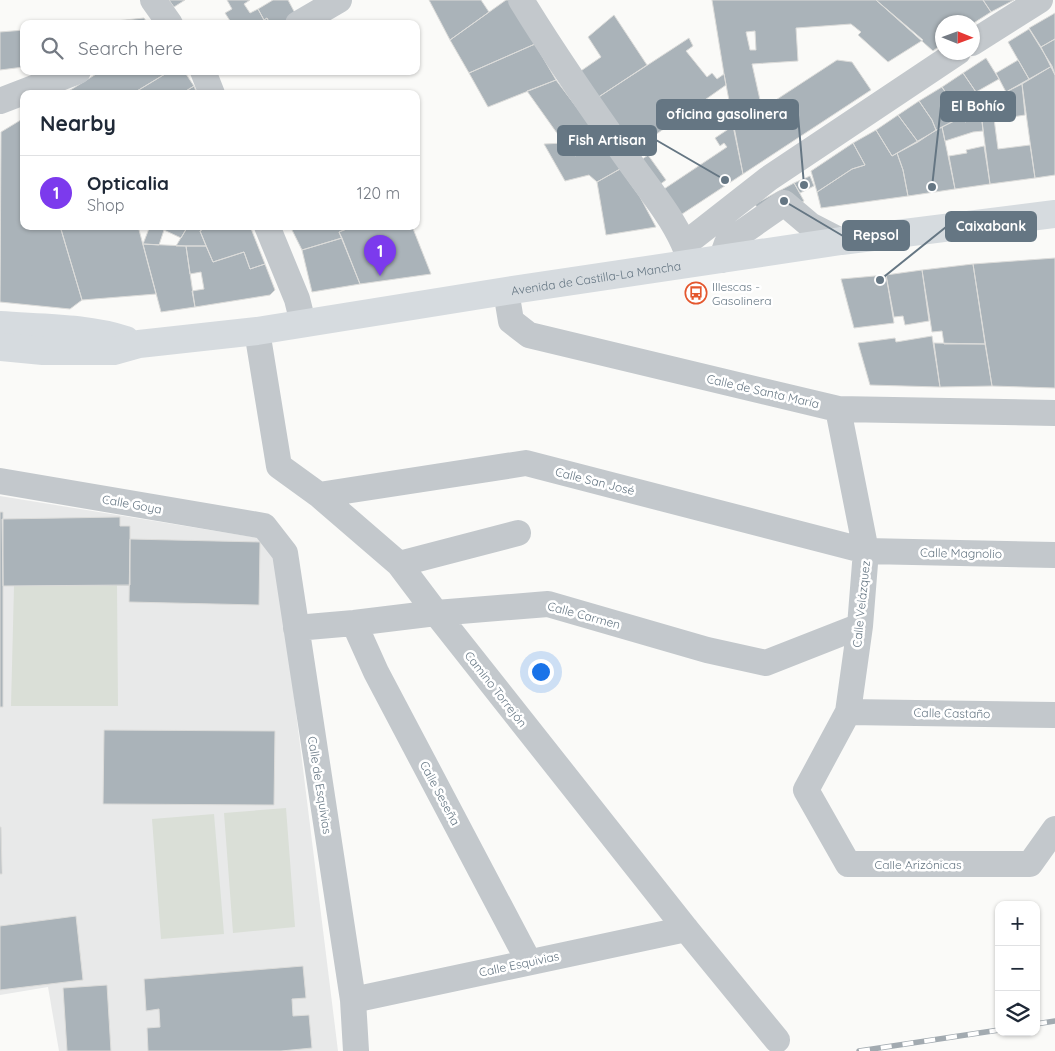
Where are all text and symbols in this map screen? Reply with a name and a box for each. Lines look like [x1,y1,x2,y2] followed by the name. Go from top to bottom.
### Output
[935,15,980,60] north arrow
[20,20,420,75] search box
[38,34,66,62] icon: search
[78,36,183,60] text: Search here
[941,92,1015,121] callout: El Bohío
[951,97,1005,115] text: El Bohío
[657,100,798,129] callout: oficina gasolinera
[666,105,788,123] text: oficina gasolinera
[40,110,116,136] text: Nearby
[558,126,656,155] callout: Fish Artisan
[568,131,646,149] text: Fish Artisan
[87,171,169,195] text: Opticalia
[53,183,59,203] text: 1
[357,183,400,203] text: 120 m
[87,195,124,215] text: Shop
[946,212,1036,241] callout: Caixabank
[956,217,1026,235] text: Caixabank
[843,221,909,250] callout: Repsol
[853,226,899,244] text: Repsol
[364,235,396,276] pin: 1
[510,257,682,298] street label: Avenida de Castilla-La Mancha
[712,279,771,308] place label: Illescas - Gasolinera
[684,281,708,305] bus stop icon: Illescas - Gasolinera
[705,371,821,411] street label: Calle de Santa María
[554,464,636,498] street label: Calle San José
[101,491,163,517] street label: Calle Goya
[920,545,1002,561] street label: Calle Magnolio
[849,560,873,648] street label: Calle Velázquez
[546,598,622,632] street label: Calle Carmen
[462,648,530,730] street label: Camino Torrejón
[528,659,554,685] your location
[913,705,991,721] street label: Calle Castaño
[305,735,335,835] street label: Calle de Esquivias
[417,758,463,828] street label: Calle Seseña
[874,857,962,872] street label: Calle Arizónicas
[995,901,1040,1036] map controls
[995,901,1040,946] button: +
[995,946,1040,991] button: −
[478,948,561,980] street label: Calle Esquivias
[995,991,1040,1036] button: layers

